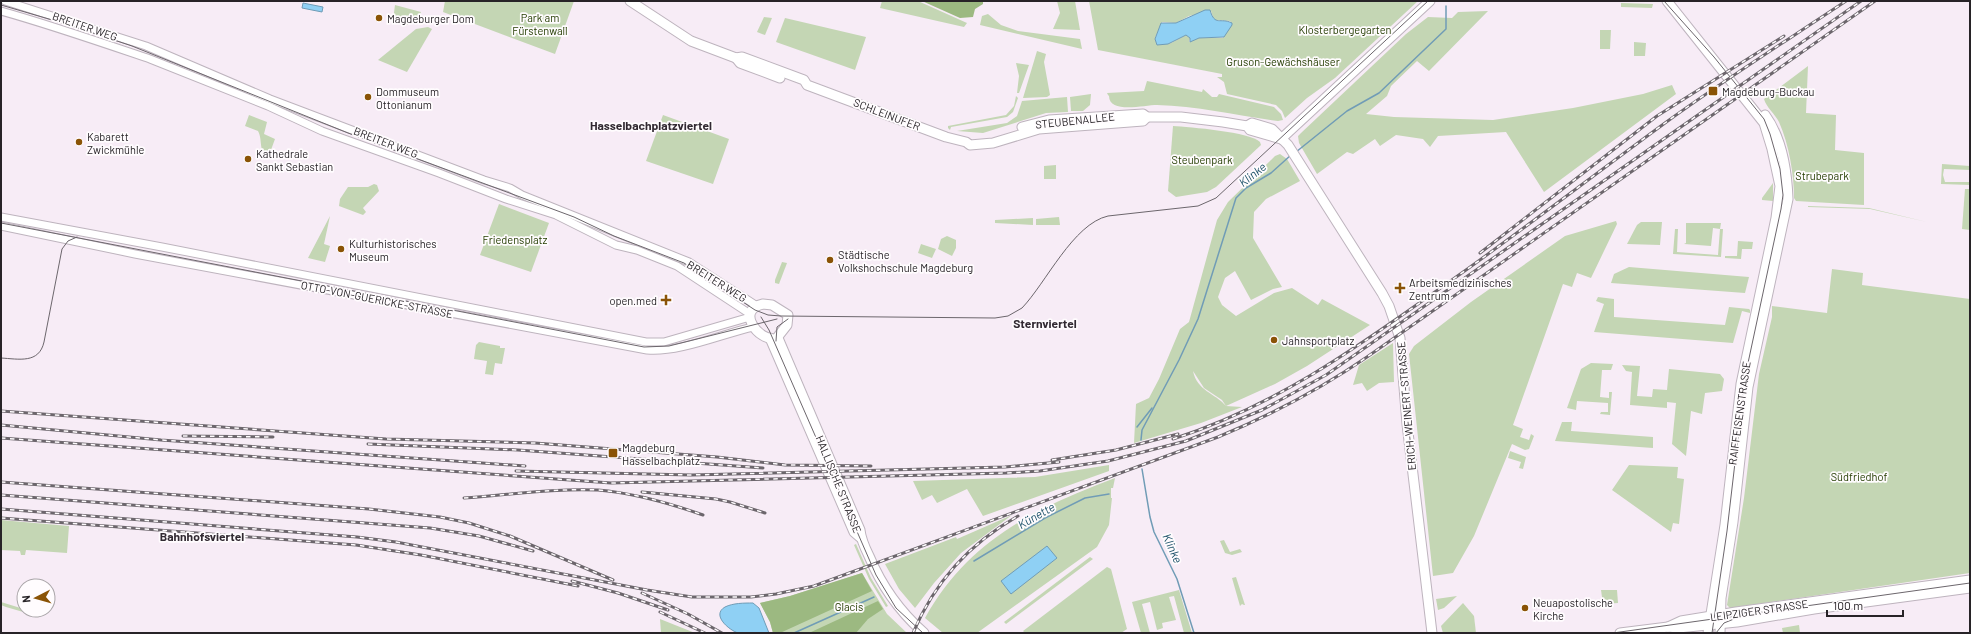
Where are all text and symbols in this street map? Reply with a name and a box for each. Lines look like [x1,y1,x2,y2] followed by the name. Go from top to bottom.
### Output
[51,9,119,43] street label: BREITER WEG
[512,11,568,37] park label: Park am Fürstenwall
[387,12,474,25] place label: Magdeburger Dom
[374,13,384,23] marker: Magdeburger Dom
[1299,23,1392,36] park label: Klosterbergegarten
[1226,55,1340,68] park label: Gruson-Gewächshäuser
[376,85,439,111] place label: Dommuseum Ottonianum
[1707,85,1719,97] marker: Magdeburg-Buckau
[1722,85,1815,98] place label: Magdeburg-Buckau
[363,92,373,102] marker: Dommuseum Ottonianum
[852,95,922,133] street label: SCHLEINUFER
[1035,109,1116,131] street label: STEUBENALLEE
[590,118,712,132] district label: Hasselbachplatzviertel
[352,124,420,160] street label: BREITER WEG
[87,130,144,156] place label: Kabarett Zwickmühle
[74,137,84,147] marker: Kabarett Zwickmühle
[256,147,333,173] place label: Kathedrale Sankt Sebastian
[1172,153,1233,166] park label: Steubenpark
[243,154,253,164] marker: Kathedrale Sankt Sebastian
[1236,159,1268,189] water label: Klinke
[1795,169,1849,182] park label: Strubepark
[483,233,548,246] park label: Friedensplatz
[349,237,437,263] place label: Kulturhistorisches Museum
[336,244,346,254] marker: Kulturhistorisches Museum
[838,248,973,274] place label: Städtische Volkshochschule Magdeburg
[825,255,835,265] marker: Städtische Volkshochschule Magdeburg
[685,257,749,305] street label: BREITER WEG
[1409,276,1512,302] place label: Arbeitsmedizinisches Zentrum
[300,278,454,320] street label: OTTO-VON-GUERICKE-STRASSE
[1394,282,1406,294] marker: Arbeitsmedizinisches Zentrum
[610,294,657,307] place label: open.med
[660,294,672,306] marker: open.med
[1013,316,1077,330] district label: Sternviertel
[1282,334,1354,347] place label: Jahnsportplatz
[1269,335,1279,345] marker: Jahnsportplatz
[1394,341,1418,471] street label: ERICH-WEINERT-STRASSE
[1725,360,1753,466] street label: RAIFFEISENSTRASSE
[814,433,865,535] street label: HALLISCHE STRASSE
[622,441,700,467] place label: Magdeburg Hasselbachplatz
[607,447,619,459] marker: Magdeburg Hasselbachplatz
[1831,470,1887,483] park label: Südfriedhof
[1015,499,1057,531] water label: Künette
[160,529,244,543] district label: Bahnhofsviertel
[1160,531,1186,565] water label: Klinke
[16,578,56,618] north arrow
[1827,592,1903,618] scale bar
[19,595,32,603] text: N
[1533,596,1613,622] place label: Neuapostolische Kirche
[1709,597,1809,623] street label: LEIPZIGER STRASSE
[1833,598,1863,612] text: 100 m
[835,600,863,613] park label: Glacis
[1520,603,1530,613] marker: Neuapostolische Kirche

